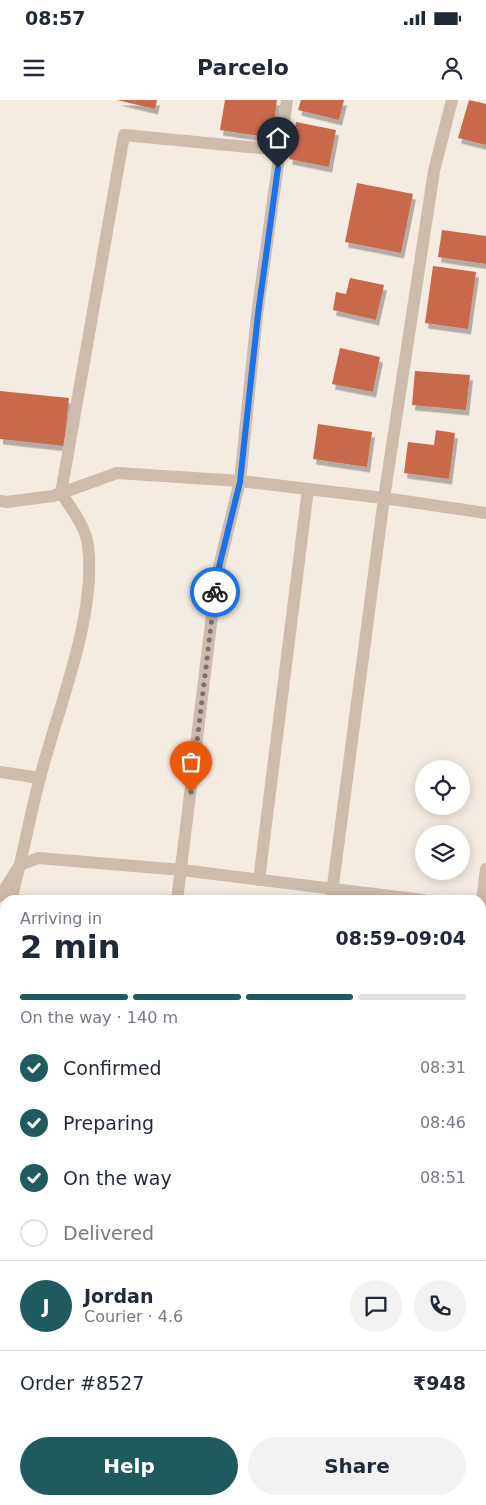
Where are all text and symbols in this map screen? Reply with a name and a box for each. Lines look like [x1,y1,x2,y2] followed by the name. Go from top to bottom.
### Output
[25,7,85,29] text: 08:57
[20,54,48,82] icon: menu
[438,54,466,82] icon: person
[197,55,289,80] text: Parcelo
[257,117,299,168] pin
[264,124,292,152] icon: home
[190,567,240,617] courier
[201,578,229,606] icon: bike
[170,741,212,792] pin
[177,748,205,776] icon: bag
[415,760,470,880] map controls
[415,760,470,815] button: locate
[415,825,470,880] button: layers
[20,909,102,928] text: Arriving in
[336,927,466,949] text: 08:59–09:04
[20,928,121,966] text: 2 min
[20,1008,178,1027] text: On the way · 140 m
[20,1054,48,1082] icon: check
[63,1057,162,1079] text: Confirmed
[420,1058,466,1077] text: 08:31
[20,1109,48,1137] icon: check
[63,1112,154,1134] text: Preparing
[420,1113,466,1132] text: 08:46
[20,1164,48,1192] icon: check
[63,1167,172,1189] text: On the way
[420,1168,466,1187] text: 08:51
[63,1222,154,1244] text: Delivered
[350,1280,402,1332] button: chat
[414,1280,466,1332] button: phone
[84,1285,153,1307] text: Jordan
[42,1295,50,1317] text: J
[84,1307,183,1326] text: Courier · 4.6
[20,1372,144,1394] text: Order #8527
[413,1372,466,1394] text: ₹948
[20,1437,238,1495] button: Help
[248,1437,466,1495] button: Share

